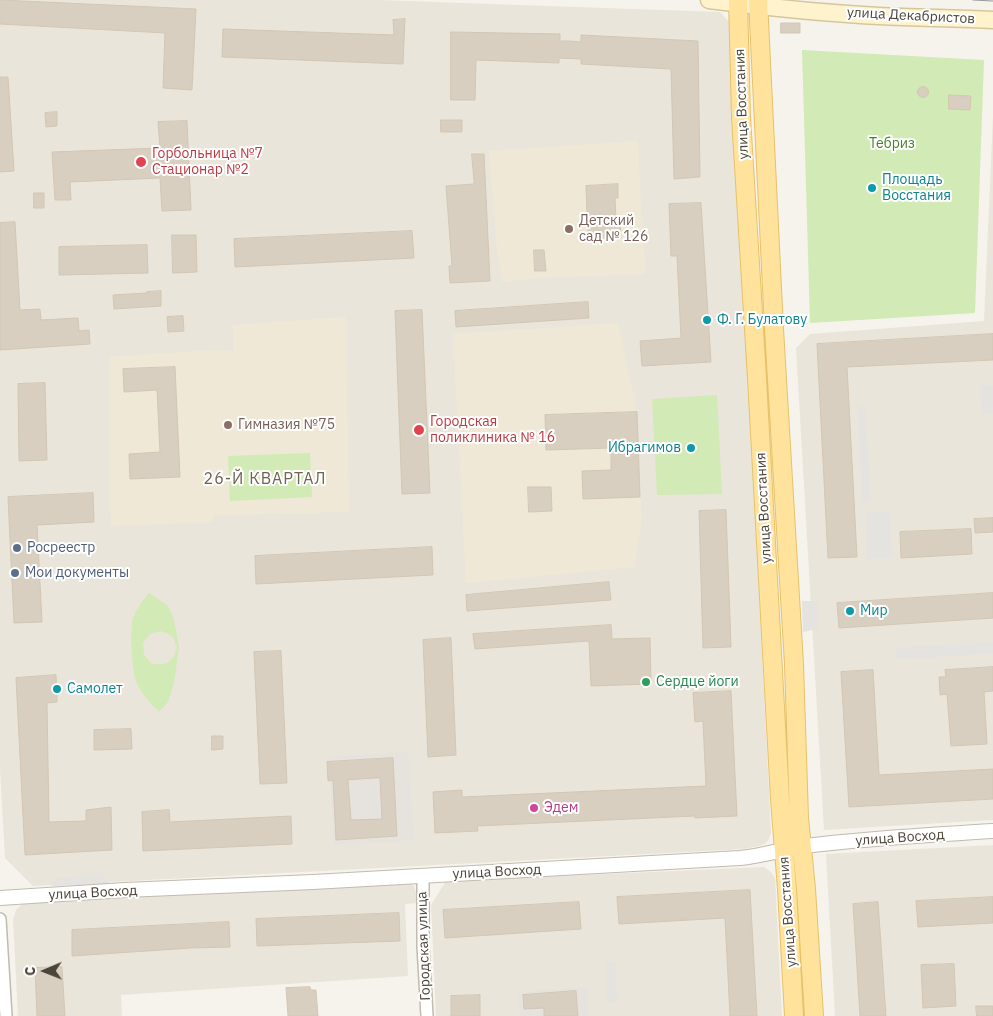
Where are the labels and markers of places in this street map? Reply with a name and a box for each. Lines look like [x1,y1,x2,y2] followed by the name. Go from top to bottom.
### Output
[152,146,263,178] place label: Горбольница №7 Стационар №2
[134,155,148,169] marker: Горбольница №7 Стационар №2
[882,172,951,204] place label: Площадь Восстания
[866,182,878,194] marker: Площадь Восстания
[579,213,648,246] place label: Детский сад № 126
[563,223,575,235] marker: Детский сад № 126
[717,312,807,328] place label: Ф. Г. Булатову
[701,314,713,326] marker: Ф. Г. Булатову
[430,414,555,447] place label: Городская поликлиника № 16
[238,417,335,433] place label: Гимназия №75
[222,419,234,431] marker: Гимназия №75
[412,423,426,437] marker: Городская поликлиника № 16
[608,440,681,456] place label: Ибрагимов
[685,442,697,454] marker: Ибрагимов
[27,540,95,556] place label: Росреестр
[11,542,23,554] marker: Росреестр
[25,565,129,581] place label: Мои документы
[9,567,21,579] marker: Мои документы
[860,603,888,619] place label: Мир
[844,605,856,617] marker: Мир
[656,674,739,690] place label: Сердце йоги
[640,676,652,688] marker: Сердце йоги
[67,681,123,697] place label: Самолет
[51,683,63,695] marker: Самолет
[544,800,578,816] place label: Эдем
[528,802,540,814] marker: Эдем

